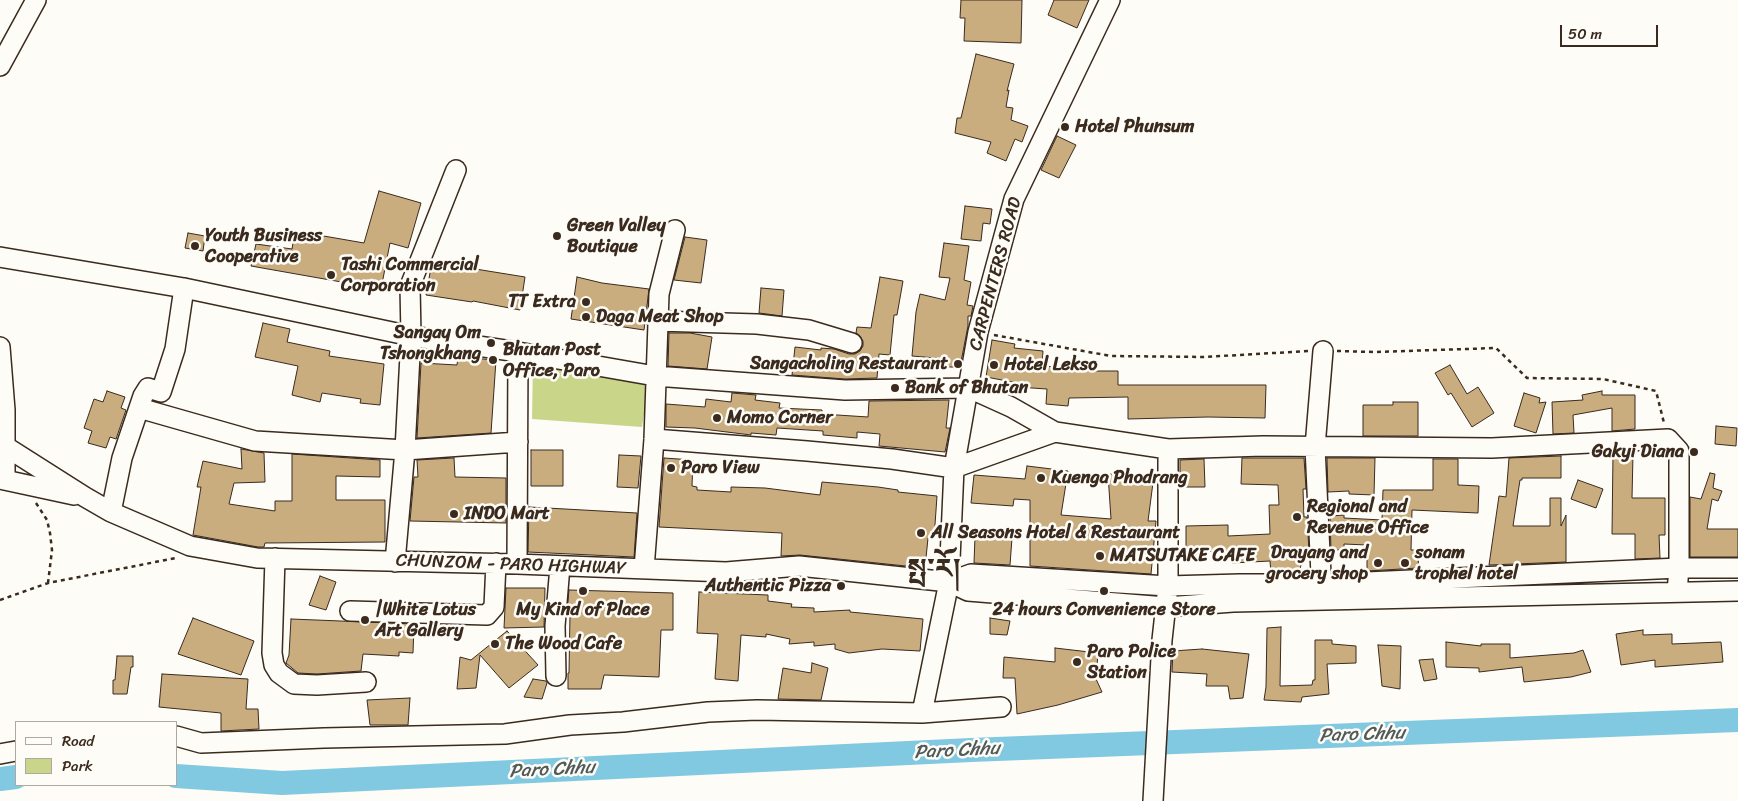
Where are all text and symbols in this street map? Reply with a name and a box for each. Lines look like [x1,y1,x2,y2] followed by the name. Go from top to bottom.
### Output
[1563,15,1660,47] scale bar
[1568,21,1602,47] text: 50 m
[1075,116,1194,138] place label: Hotel Phunsum
[1059,121,1071,133] marker: Hotel Phunsum
[965,195,1027,353] street label: CARPENTERS ROAD
[567,215,666,258] place label: Green Valley Boutique
[205,225,322,268] place label: Youth Business Cooperative
[551,230,563,242] marker: Green Valley Boutique
[189,240,201,252] marker: Youth Business Cooperative
[341,254,479,296] place label: Tashi Commercial Corporation
[325,269,337,281] marker: Tashi Commercial Corporation
[508,291,576,313] place label: TT Extra
[580,296,592,308] marker: TT Extra
[596,306,724,328] place label: Daga Meat Shop
[580,311,592,323] marker: Daga Meat Shop
[380,322,481,364] place label: Sangay Om Tshongkhang
[485,337,497,349] marker: Sangay Om Tshongkhang
[503,339,601,382] place label: Bhutan Post Office, Paro
[750,353,948,375] place label: Sangacholing Restaurant
[487,354,499,366] marker: Bhutan Post Office, Paro
[1004,354,1097,376] place label: Hotel Lekso
[952,358,964,370] marker: Sangacholing Restaurant
[988,359,1000,371] marker: Hotel Lekso
[905,377,1028,399] place label: Bank of Bhutan
[889,382,901,394] marker: Bank of Bhutan
[727,407,833,429] place label: Momo Corner
[711,412,723,424] marker: Momo Corner
[1592,441,1684,463] place label: Gakyi Diana
[1688,446,1700,458] marker: Gakyi Diana
[681,457,760,479] place label: Paro View
[665,462,677,474] marker: Paro View
[1051,467,1188,489] place label: Kuenga Phodrang
[1035,472,1047,484] marker: Kuenga Phodrang
[1307,496,1429,538] place label: Regional and Revenue Office
[464,503,550,525] place label: INDO Mart
[448,508,460,520] marker: INDO Mart
[1291,511,1303,523] marker: Regional and Revenue Office
[931,522,1180,544] place label: All Seasons Hotel & Restaurant
[915,527,927,539] marker: All Seasons Hotel & Restaurant
[1266,542,1368,584] place label: Drayang and grocery shop
[1415,542,1518,584] place label: sonam trophel hotel
[1110,545,1255,567] place label: MATSUTAKE CAFE
[396,550,626,580] street label: CHUNZOM - PARO HIGHWAY
[1094,550,1106,562] marker: MATSUTAKE CAFE
[907,554,961,588] district label: སྤ་རོ།
[1372,557,1384,569] marker: Drayang and grocery shop
[1399,557,1411,569] marker: sonam trophel hotel
[705,575,831,597] place label: Authentic Pizza
[835,580,847,592] marker: Authentic Pizza
[577,585,589,597] marker: My Kind of Place
[1098,585,1110,597] marker: 24 hours Convenience Store
[375,599,476,642] place label: |White Lotus Art Gallery
[516,599,650,621] place label: My Kind of Place
[992,599,1216,621] place label: 24 hours Convenience Store
[359,614,371,626] marker: |White Lotus Art Gallery
[505,633,622,655] place label: The Wood Cafe
[489,638,501,650] marker: The Wood Cafe
[1087,641,1176,684] place label: Paro Police Station
[1071,656,1083,668] marker: Paro Police Station
[15,721,178,786] legend
[1319,722,1405,748] water label: Paro Chhu
[62,728,94,754] text: Road
[914,737,1000,765] water label: Paro Chhu
[62,753,93,779] text: Park
[509,756,595,784] water label: Paro Chhu

